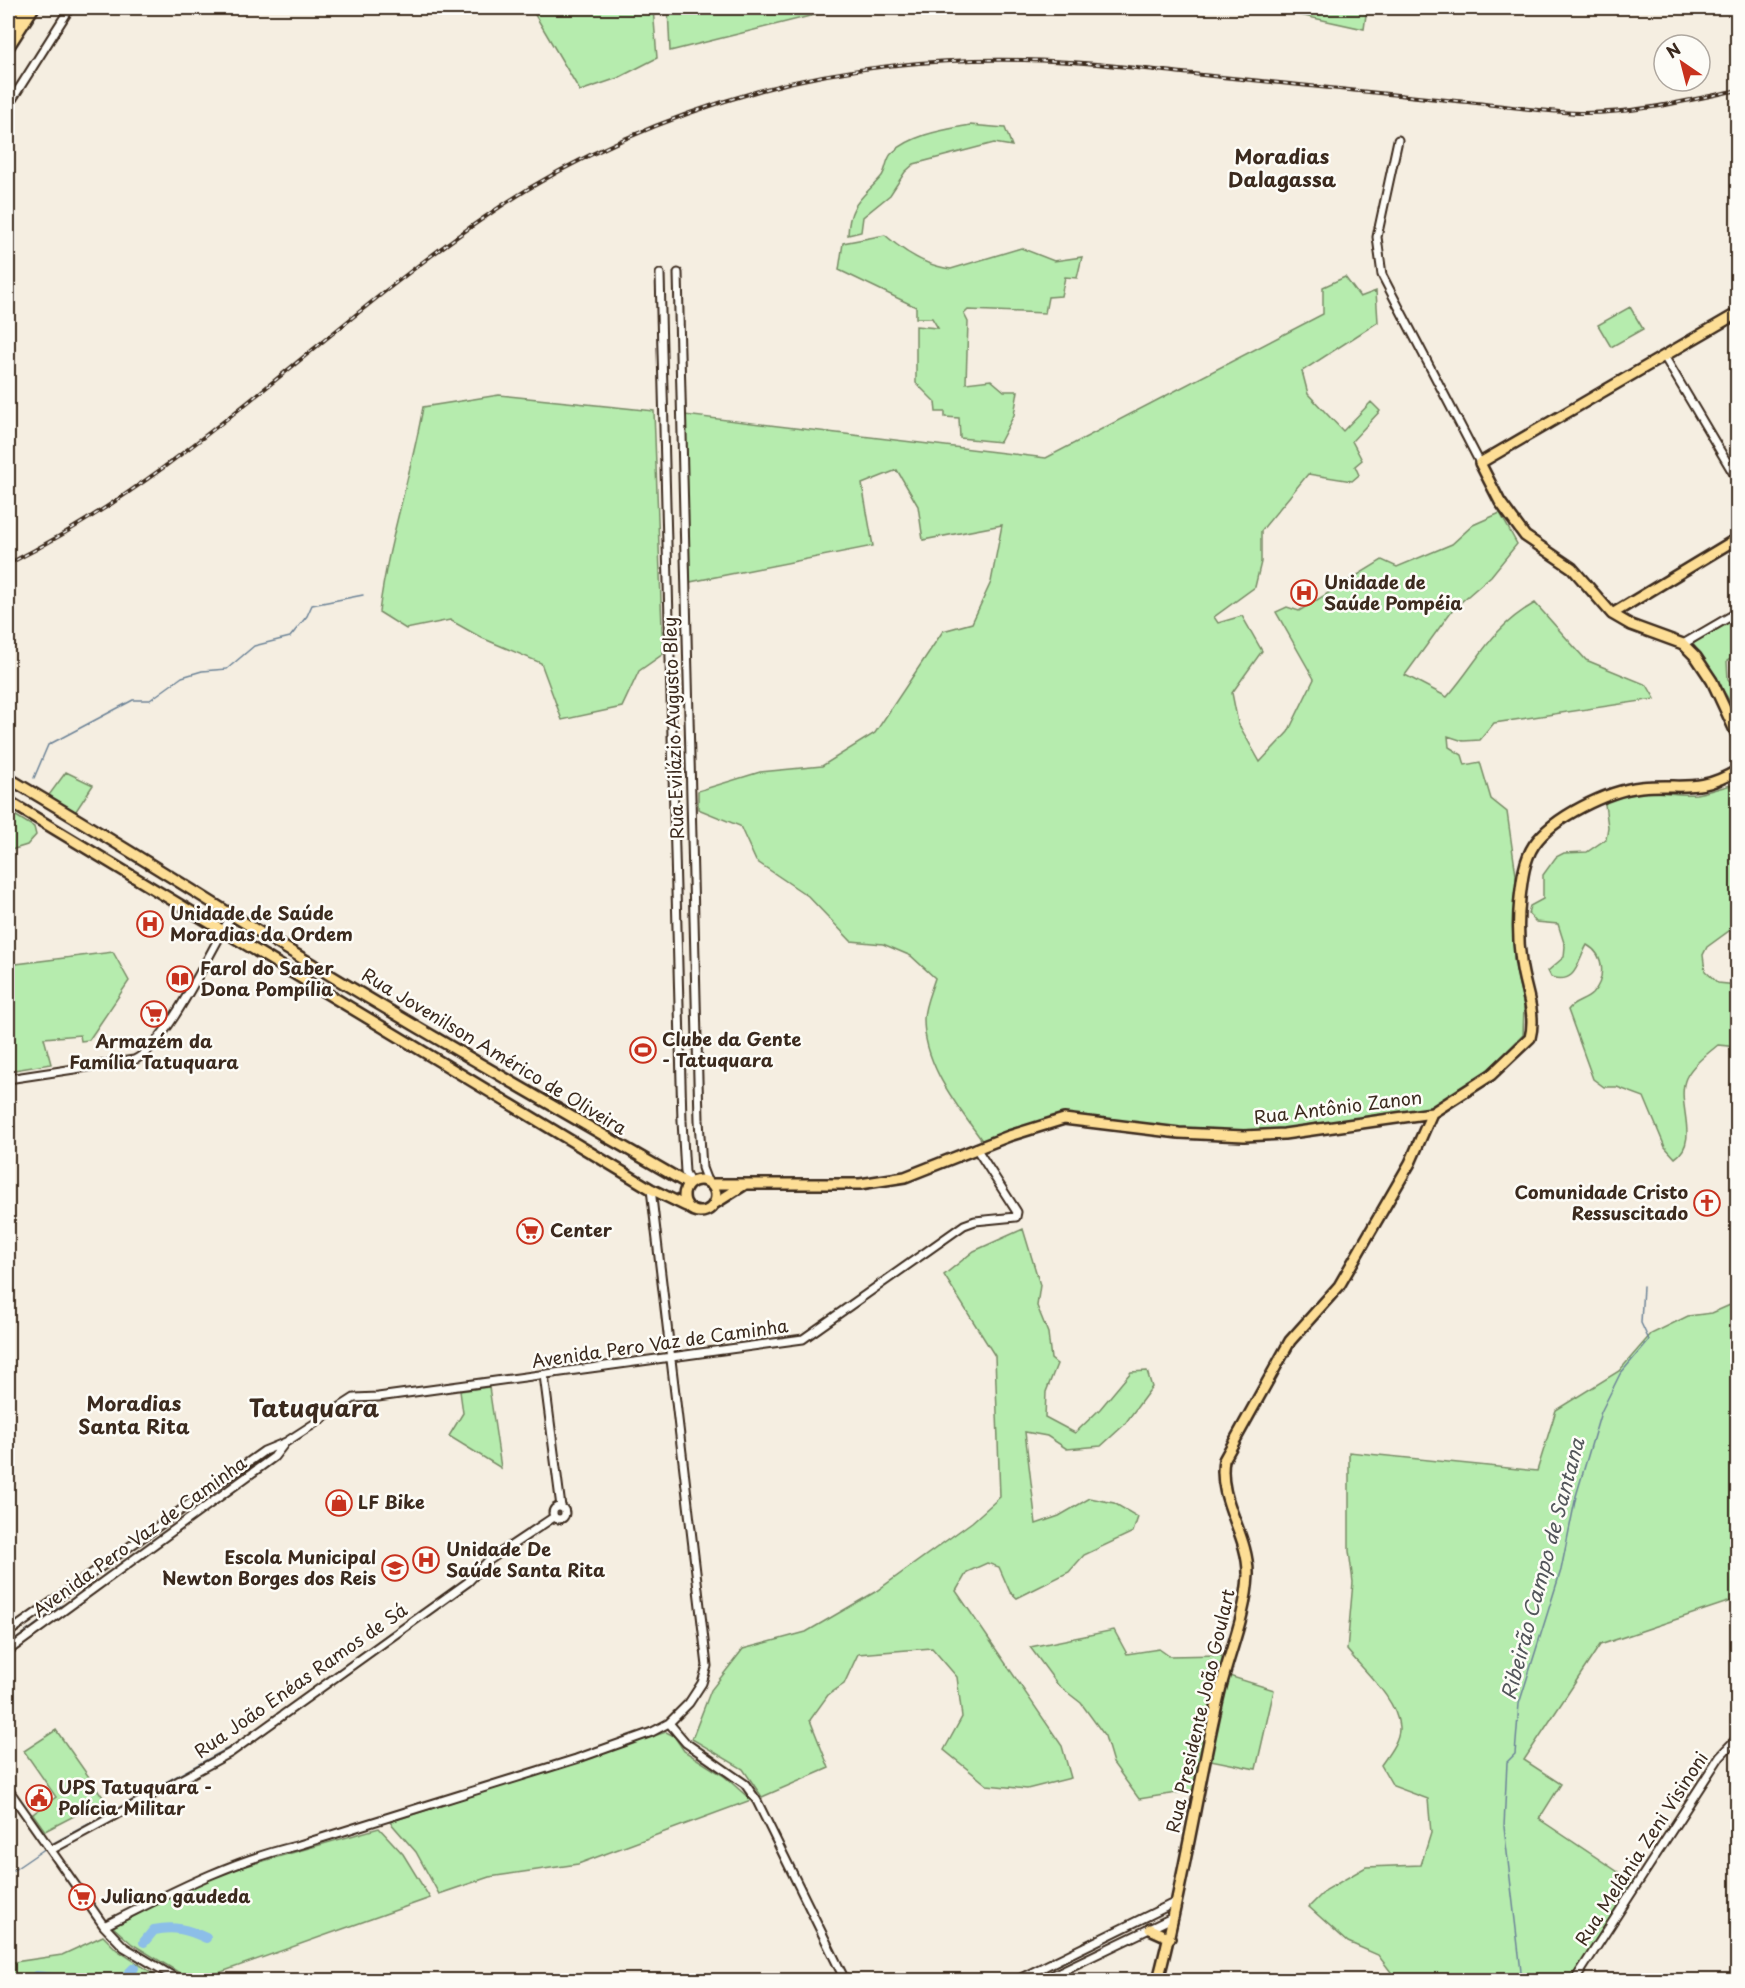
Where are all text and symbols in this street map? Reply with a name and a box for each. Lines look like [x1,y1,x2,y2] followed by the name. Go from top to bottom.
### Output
[1652,33,1712,93] north arrow
[1661,36,1685,63] text: N
[1228,141,1337,194] district label: Moradias Dalagassa
[1324,568,1463,616] place label: Unidade de Saúde Pompéia
[1289,578,1319,608] hospital icon: Unidade de Saúde Pompéia
[655,616,690,840] street label: Rua Evilázio Augusto Bley
[170,899,353,947] place label: Unidade de Saúde Moradias da Ordem
[135,909,165,939] hospital icon: Unidade de Saúde Moradias da Ordem
[200,954,334,1002] place label: Farol do Saber Dona Pompília
[357,961,632,1141] street label: Rua Jovenilson Américo de Oliveira
[165,964,195,994] library icon: Farol do Saber Dona Pompília
[139,999,169,1029] supermarket icon: Armazém da Família Tatuquara
[662,1025,802,1073] place label: Clube da Gente - Tatuquara
[69,1027,239,1075] place label: Armazém da Família Tatuquara
[628,1035,658,1065] sports icon: Clube da Gente - Tatuquara
[1252,1083,1423,1130] street label: Rua Antônio Zanon
[1514,1178,1688,1226] place label: Comunidade Cristo Ressuscitado
[1692,1188,1722,1218] church icon: Comunidade Cristo Ressuscitado
[515,1216,545,1246] supermarket icon: Center
[550,1216,613,1243] place label: Center
[530,1311,791,1374] street label: Avenida Pero Vaz de Caminha
[78,1388,190,1441] district label: Moradias Santa Rita
[249,1389,379,1425] district label: Tatuquara
[1493,1433,1592,1703] water label: Ribeirão Campo de Santana
[27,1448,252,1623] street label: Avenida Pero Vaz de Caminha
[324,1488,354,1518] shop icon: LF Bike
[358,1488,425,1515] place label: LF Bike
[446,1535,605,1583] place label: Unidade De Saúde Santa Rita
[162,1543,376,1591] place label: Escola Municipal Newton Borges dos Reis
[411,1545,441,1575] hospital icon: Unidade De Saúde Santa Rita
[380,1553,410,1583] school or university icon: Escola Municipal Newton Borges dos Reis
[1158,1586,1241,1835] street label: Rua Presidente João Goulart
[188,1595,413,1764] street label: Rua João Enéas Ramos de Sá
[1568,1746,1714,1951] street label: Rua Melânia Zeni Visinoni
[58,1773,212,1821] place label: UPS Tatuquara - Polícia Militar
[24,1783,54,1813] public building icon: UPS Tatuquara - Polícia Militar
[67,1882,97,1912] supermarket icon: Juliano gaudeda
[101,1882,251,1909] place label: Juliano gaudeda

